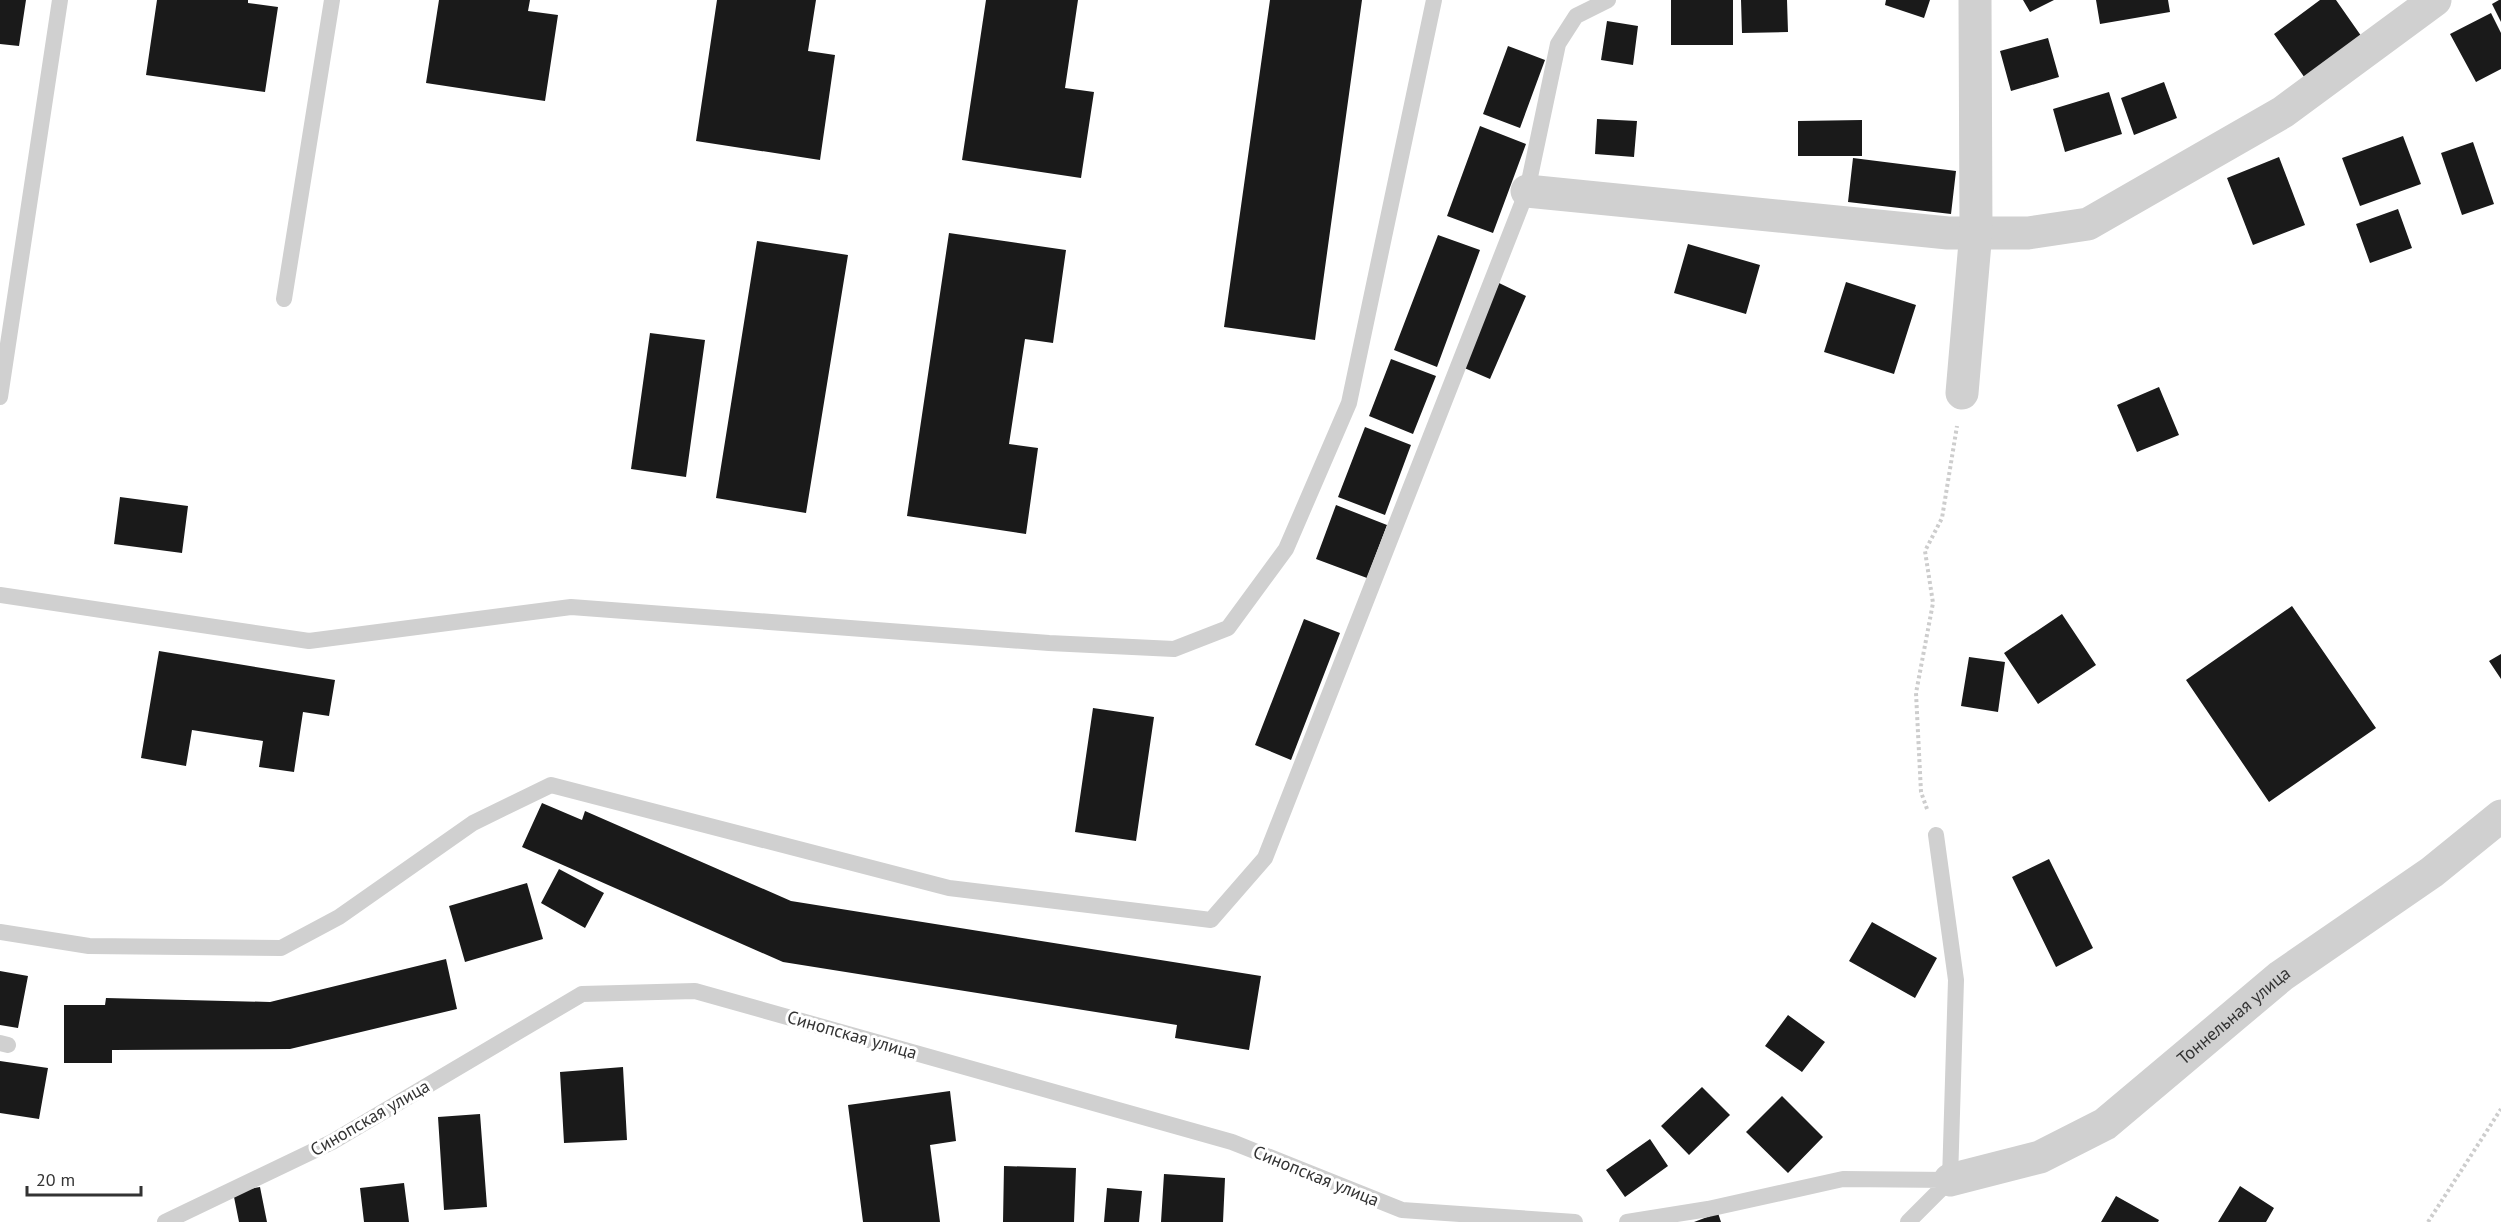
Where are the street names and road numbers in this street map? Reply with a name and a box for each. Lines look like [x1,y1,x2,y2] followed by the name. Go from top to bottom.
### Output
[2172,961,2294,1069] street label: Тоннельная улица
[785,1005,920,1064] street label: Синопская улица
[306,1074,433,1161] street label: Синопская улица
[1250,1140,1383,1211] street label: Синопская улица

